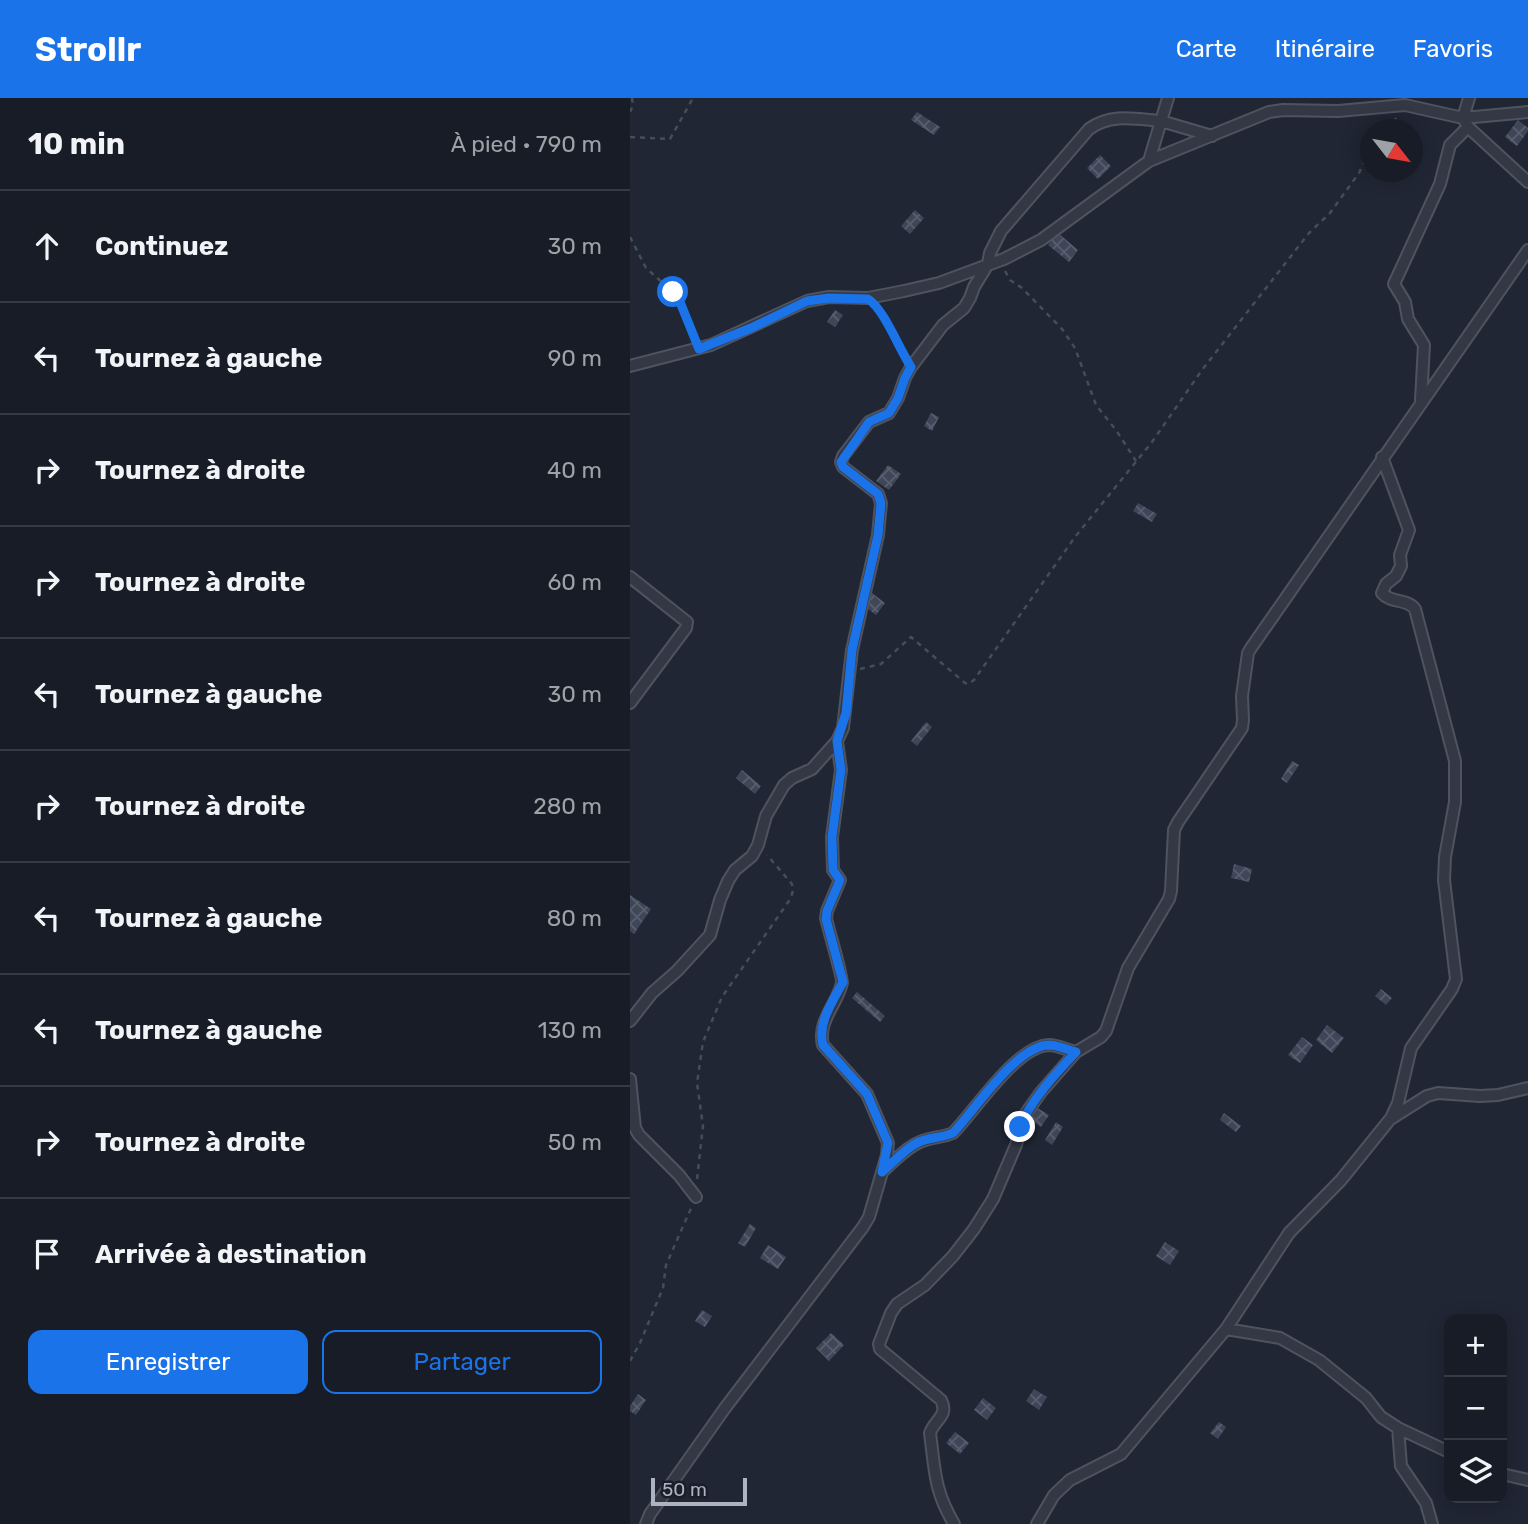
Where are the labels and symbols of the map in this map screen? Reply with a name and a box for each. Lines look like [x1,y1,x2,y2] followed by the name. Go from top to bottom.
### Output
[1360,119,1423,182] north arrow
[657,276,688,307] route start
[1004,1111,1035,1142] route end
[651,1475,747,1507] scale bar

